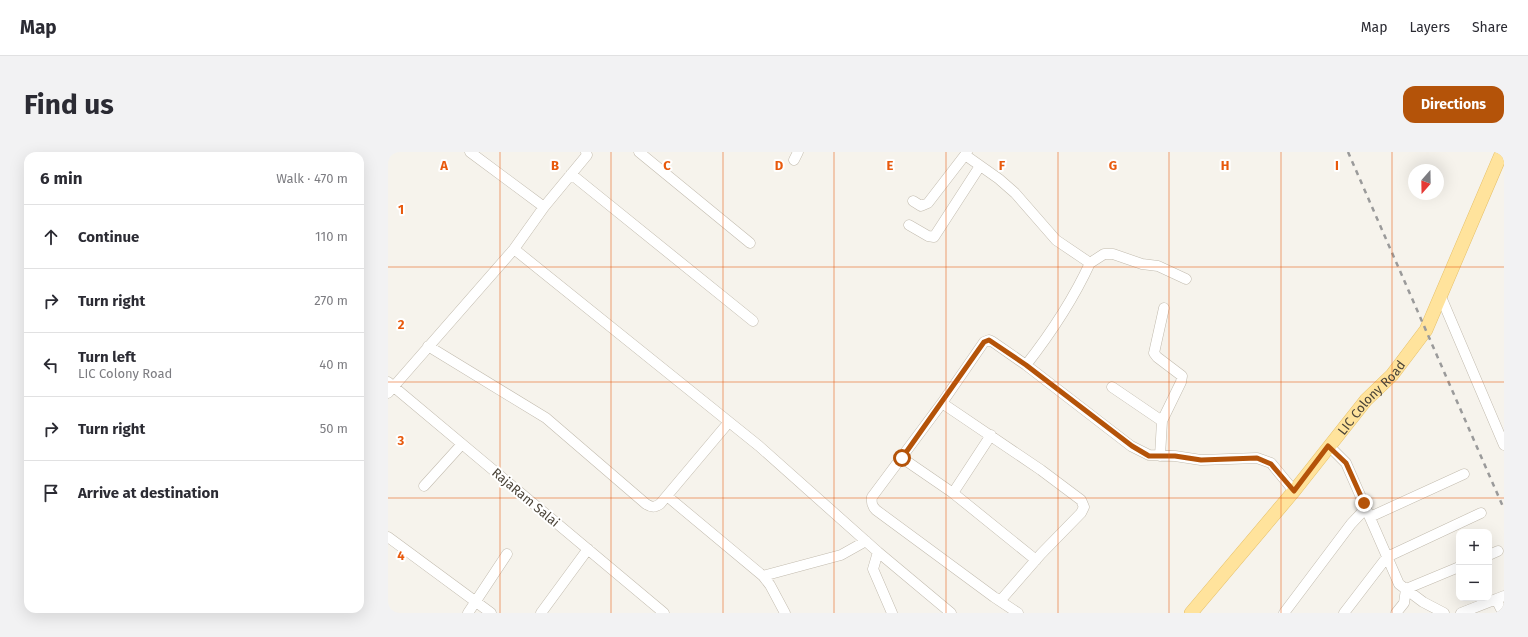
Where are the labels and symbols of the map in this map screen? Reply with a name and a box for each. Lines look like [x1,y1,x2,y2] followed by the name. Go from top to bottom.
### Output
[439,158,448,173] text: A
[551,158,559,173] text: B
[663,158,671,173] text: C
[775,158,784,173] text: D
[887,158,894,173] text: E
[999,158,1006,173] text: F
[1109,158,1117,173] text: G
[1221,158,1229,173] text: H
[1335,158,1339,173] text: I
[1408,164,1444,200] north arrow
[398,202,404,217] text: 1
[398,317,405,332] text: 2
[1335,358,1408,438] street label: LIC Colony Road
[397,433,405,448] text: 3
[893,449,911,467] route start
[489,465,562,530] street label: RajaRam Salai
[1355,494,1373,512] route end
[397,548,405,563] text: 4

